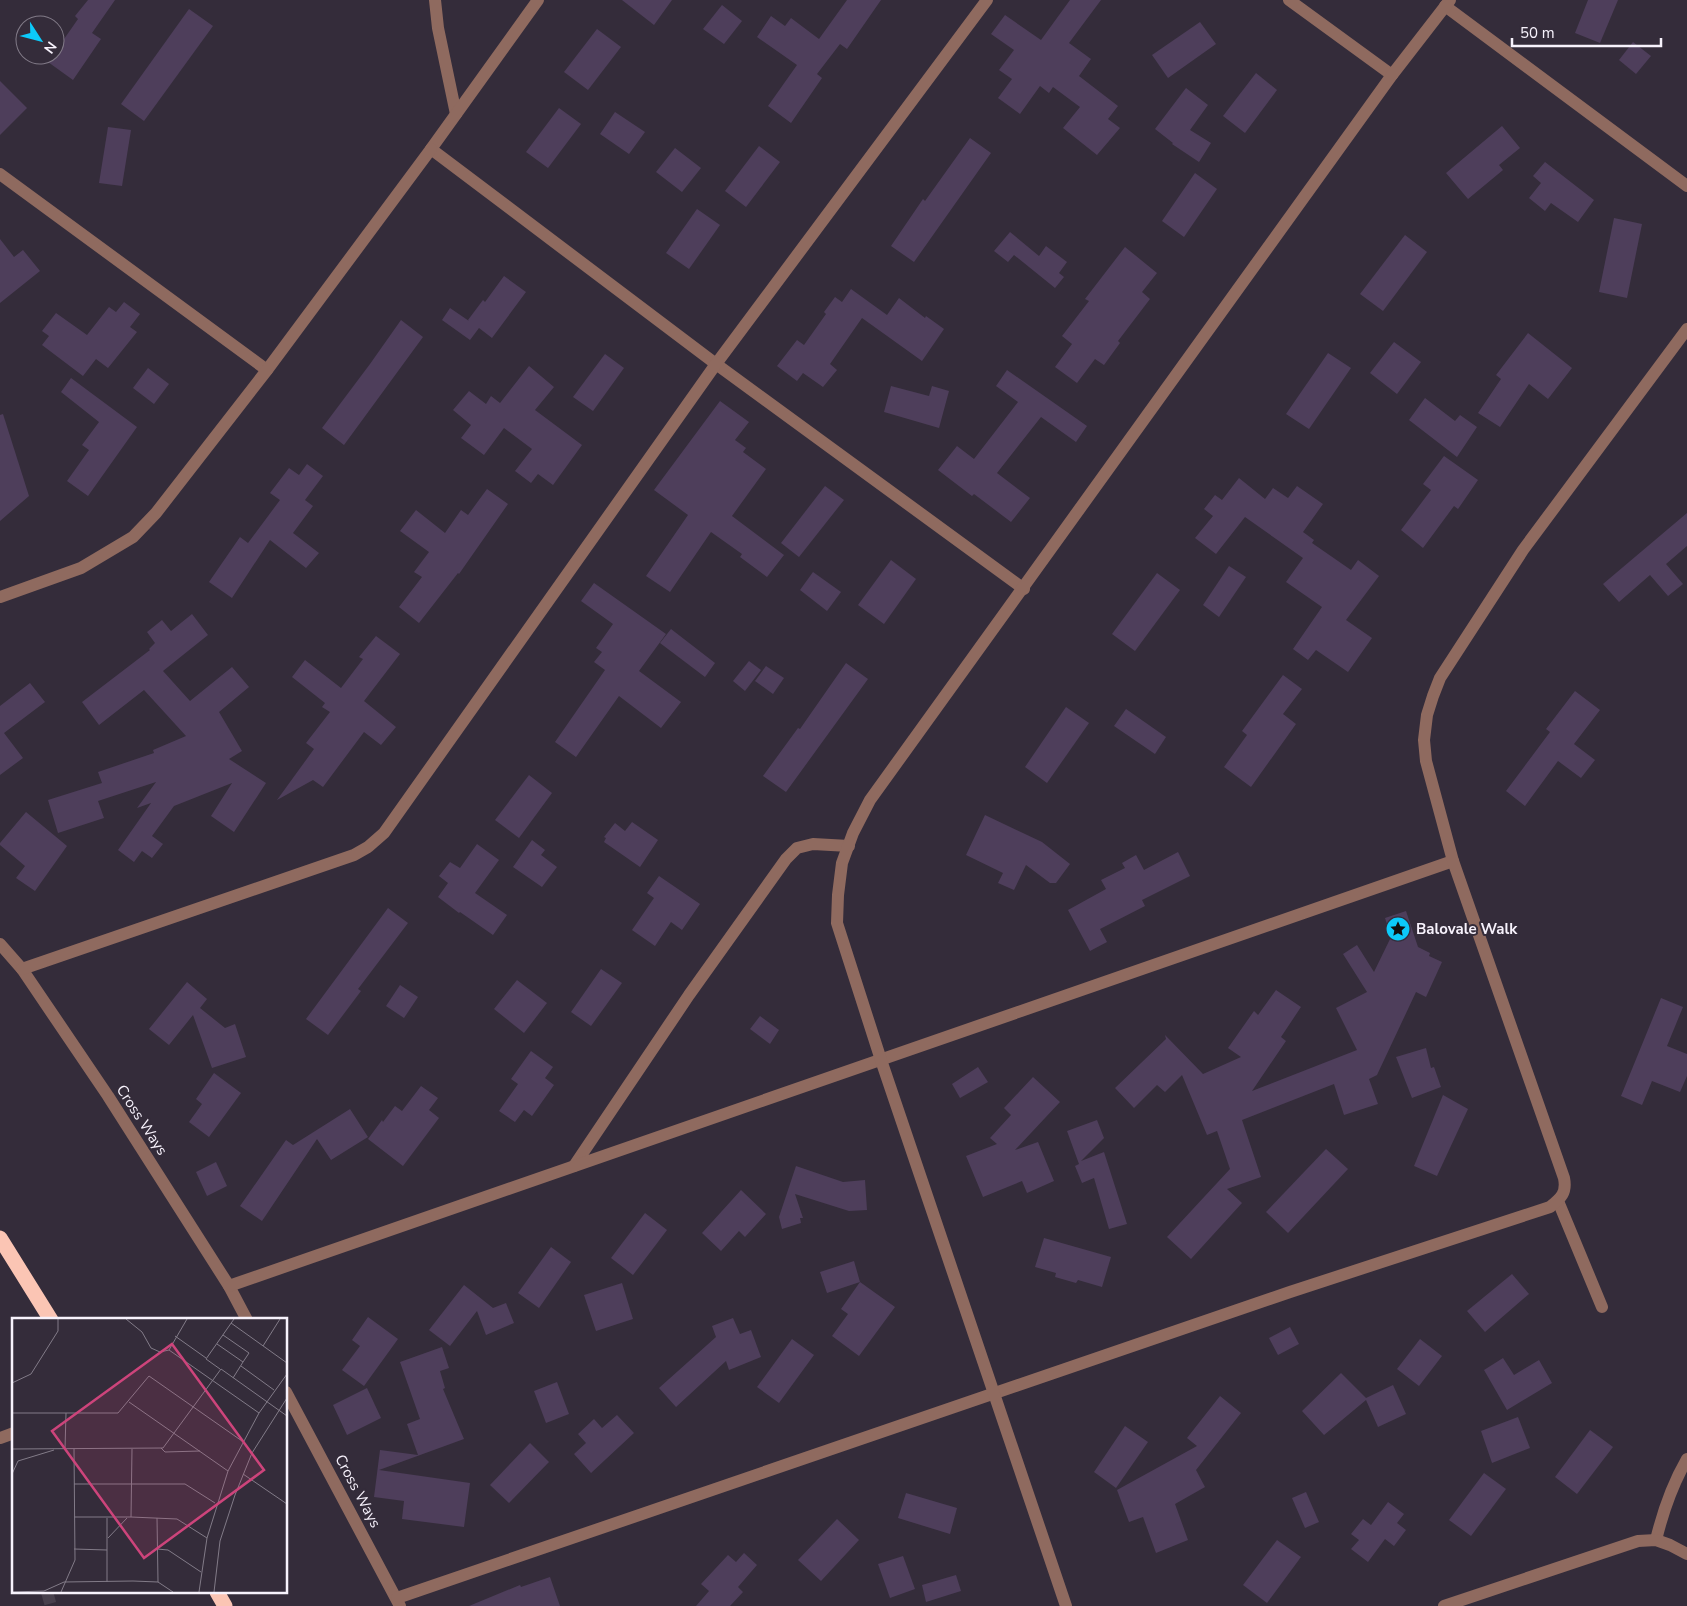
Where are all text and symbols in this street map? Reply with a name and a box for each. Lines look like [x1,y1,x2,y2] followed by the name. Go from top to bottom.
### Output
[15,15,65,65] north arrow
[1512,15,1661,47] scale bar
[1520,23,1555,43] text: 50 m
[39,38,61,57] text: N
[1385,916,1411,942] place icon: Balovale Walk
[1416,919,1518,939] place label: Balovale Walk
[112,1081,172,1159] street label: Cross Ways
[12,1318,288,1594] inset map
[330,1451,386,1531] street label: Cross Ways

